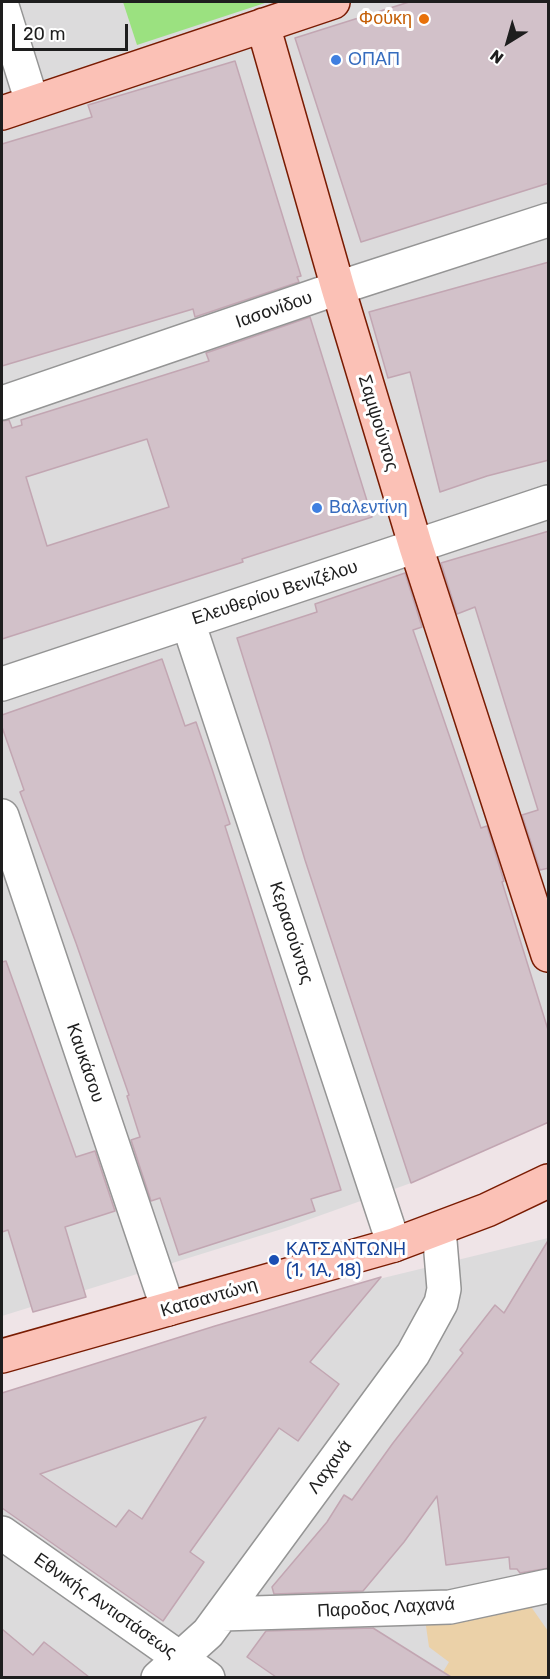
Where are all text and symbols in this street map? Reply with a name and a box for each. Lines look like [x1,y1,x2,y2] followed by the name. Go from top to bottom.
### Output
[359,8,412,30] place label: Φούκη
[15,12,130,50] scale bar
[417,12,431,26] marker: Φούκη
[478,12,538,72] north arrow
[23,23,65,45] text: 20 m
[487,46,507,68] text: N
[348,49,400,71] place label: ΟΠΑΠ
[329,53,343,67] marker: ΟΠΑΠ
[233,287,315,333] street label: Ιασoνίδου
[353,372,403,474] street label: Σαμψούντος
[329,497,408,519] place label: Βαλεντίνη
[310,501,324,515] marker: Βαλεντίνη
[189,556,361,630] street label: Ελευθερίου Βενιζέλου
[264,879,318,987] street label: Κερασούντος
[61,1021,109,1105] street label: Καυκάσου
[286,1239,406,1282] place label: ΚΑΤΣΑΝΤΩΝΗ (1, 1Α, 18)
[267,1253,281,1267] marker: ΚΑΤΣΑΝΤΩΝΗ (1, 1Α, 18)
[158,1274,260,1322] street label: Κατσαντώνη
[303,1436,357,1498] street label: Λαχανά
[30,1549,180,1663] street label: Εθνικής Αντιστάσεως
[317,1594,455,1622] street label: Παροδος Λαχανά

